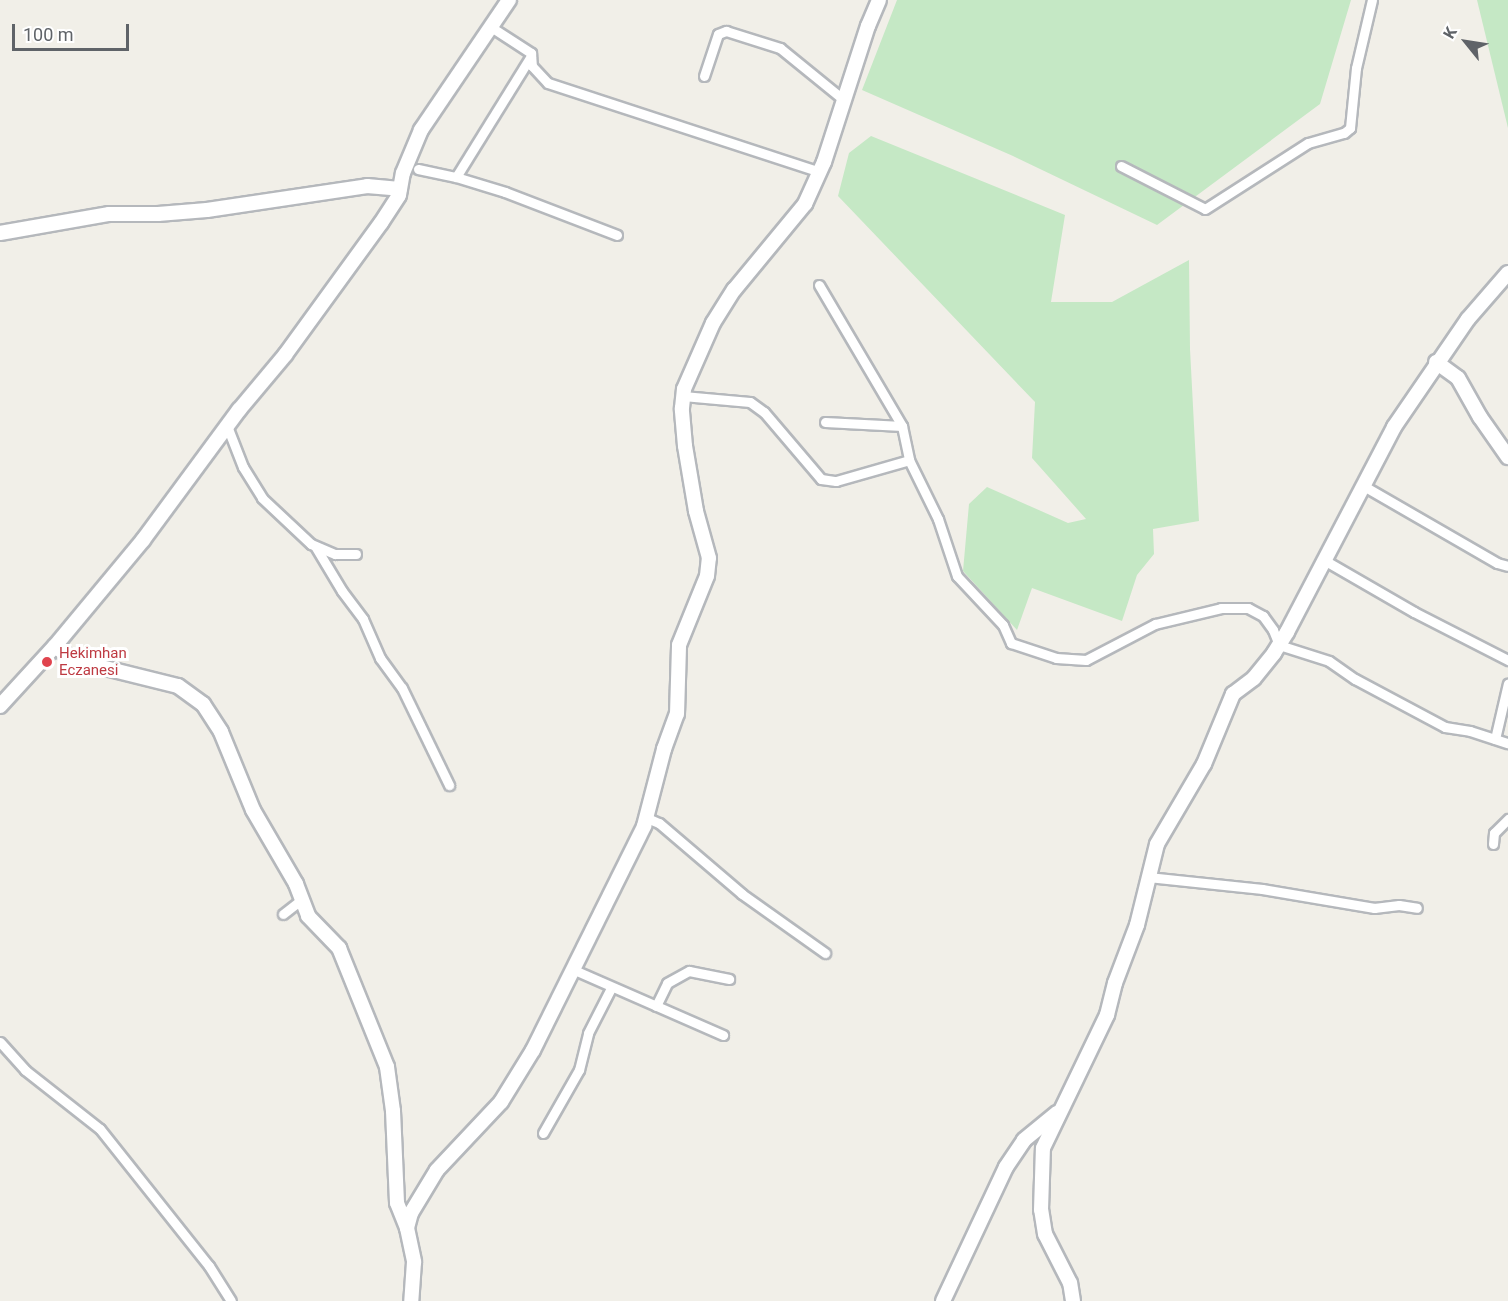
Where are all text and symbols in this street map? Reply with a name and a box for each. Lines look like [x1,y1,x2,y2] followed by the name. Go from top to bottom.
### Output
[15,12,132,50] scale bar
[1436,12,1496,72] north arrow
[23,24,74,45] text: 100 m
[1439,24,1461,42] text: K
[59,644,127,679] place label: Hekimhan Eczanesi
[40,655,54,669] marker: Hekimhan Eczanesi

